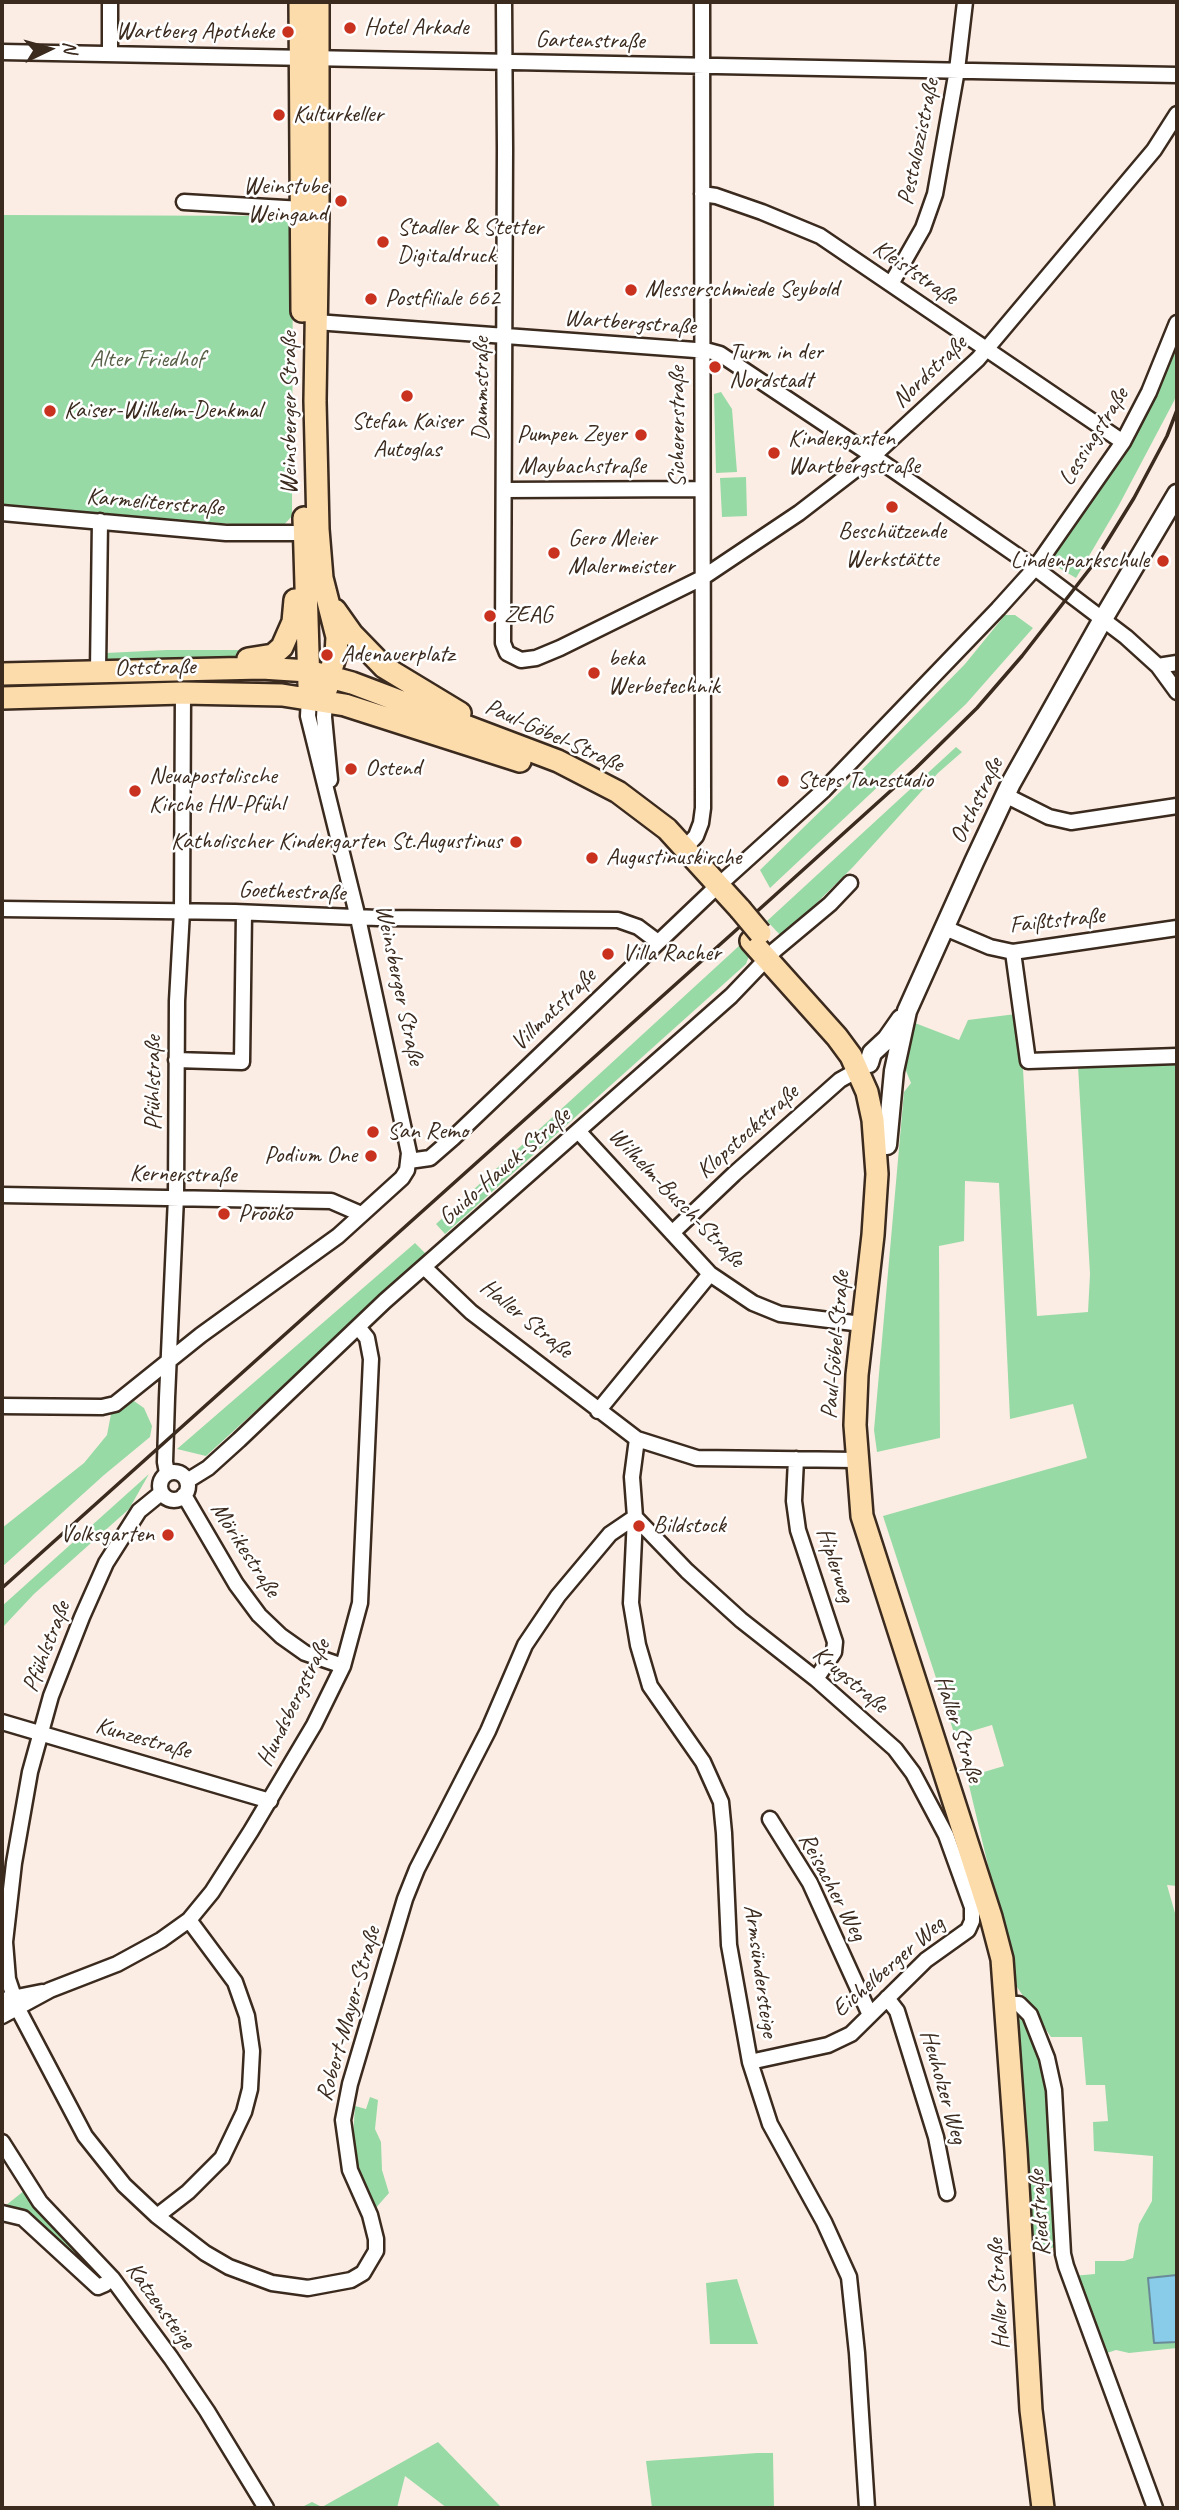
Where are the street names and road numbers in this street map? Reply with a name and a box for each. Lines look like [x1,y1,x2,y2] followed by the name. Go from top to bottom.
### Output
[535,26,645,56] street label: Gartenstraße
[892,76,946,208] street label: Pestalozzistraße
[867,234,963,312] street label: Kleiststraße
[563,304,697,342] street label: Wartbergstraße
[887,329,973,415] street label: Nordstraße
[276,331,304,495] street label: Weinsberger Straße
[468,337,496,441] street label: Dammstraße
[664,366,692,488] street label: Sichererstraße
[1053,383,1135,491] street label: Lessingstraße
[518,453,646,481] street label: Maybachstraße
[85,483,225,523] street label: Karmeliterstraße
[114,653,196,683] street label: Oststraße
[480,693,628,779] street label: Paul-Göbel-Straße
[944,753,1010,849] street label: Orthstraße
[238,876,346,908] street label: Goethestraße
[368,902,430,1068] street label: Weinsberger Straße
[1008,902,1106,940] street label: Faißtstraße
[505,962,603,1058] street label: Villmatstraße
[140,1035,168,1131] street label: Pfühlstraße
[691,1079,805,1185] street label: Klopstockstraße
[433,1102,577,1232] street label: Guido-Hauck-Straße
[602,1122,750,1274] street label: Wilhelm-Busch-Straße
[129,1160,237,1190] street label: Kernerstraße
[815,1270,857,1420] street label: Paul-Göbel-Straße
[474,1273,578,1365] street label: Haller Straße
[204,1497,286,1603] street label: Mörikestraße
[809,1524,861,1606] street label: Hiplerweg
[17,1597,77,1697] street label: Pfühlstraße
[251,1635,337,1771] street label: Hundsbergstraße
[806,1640,894,1720] street label: Krugstraße
[927,1672,989,1786] street label: Haller Straße
[92,1712,194,1766] street label: Kunzestraße
[792,1828,872,1946] street label: Reisacher Weg
[736,1903,784,2039] street label: Armsündersteige
[827,1910,951,2024] street label: Eichelberger Weg
[310,1923,388,2105] street label: Robert-Mayer-Straße
[913,2027,973,2147] street label: Heuholzer Weg
[1023,2169,1057,2257] street label: Riedstraße
[982,2238,1016,2350] street label: Haller Straße
[119,2257,201,2355] street label: Katzensteige

